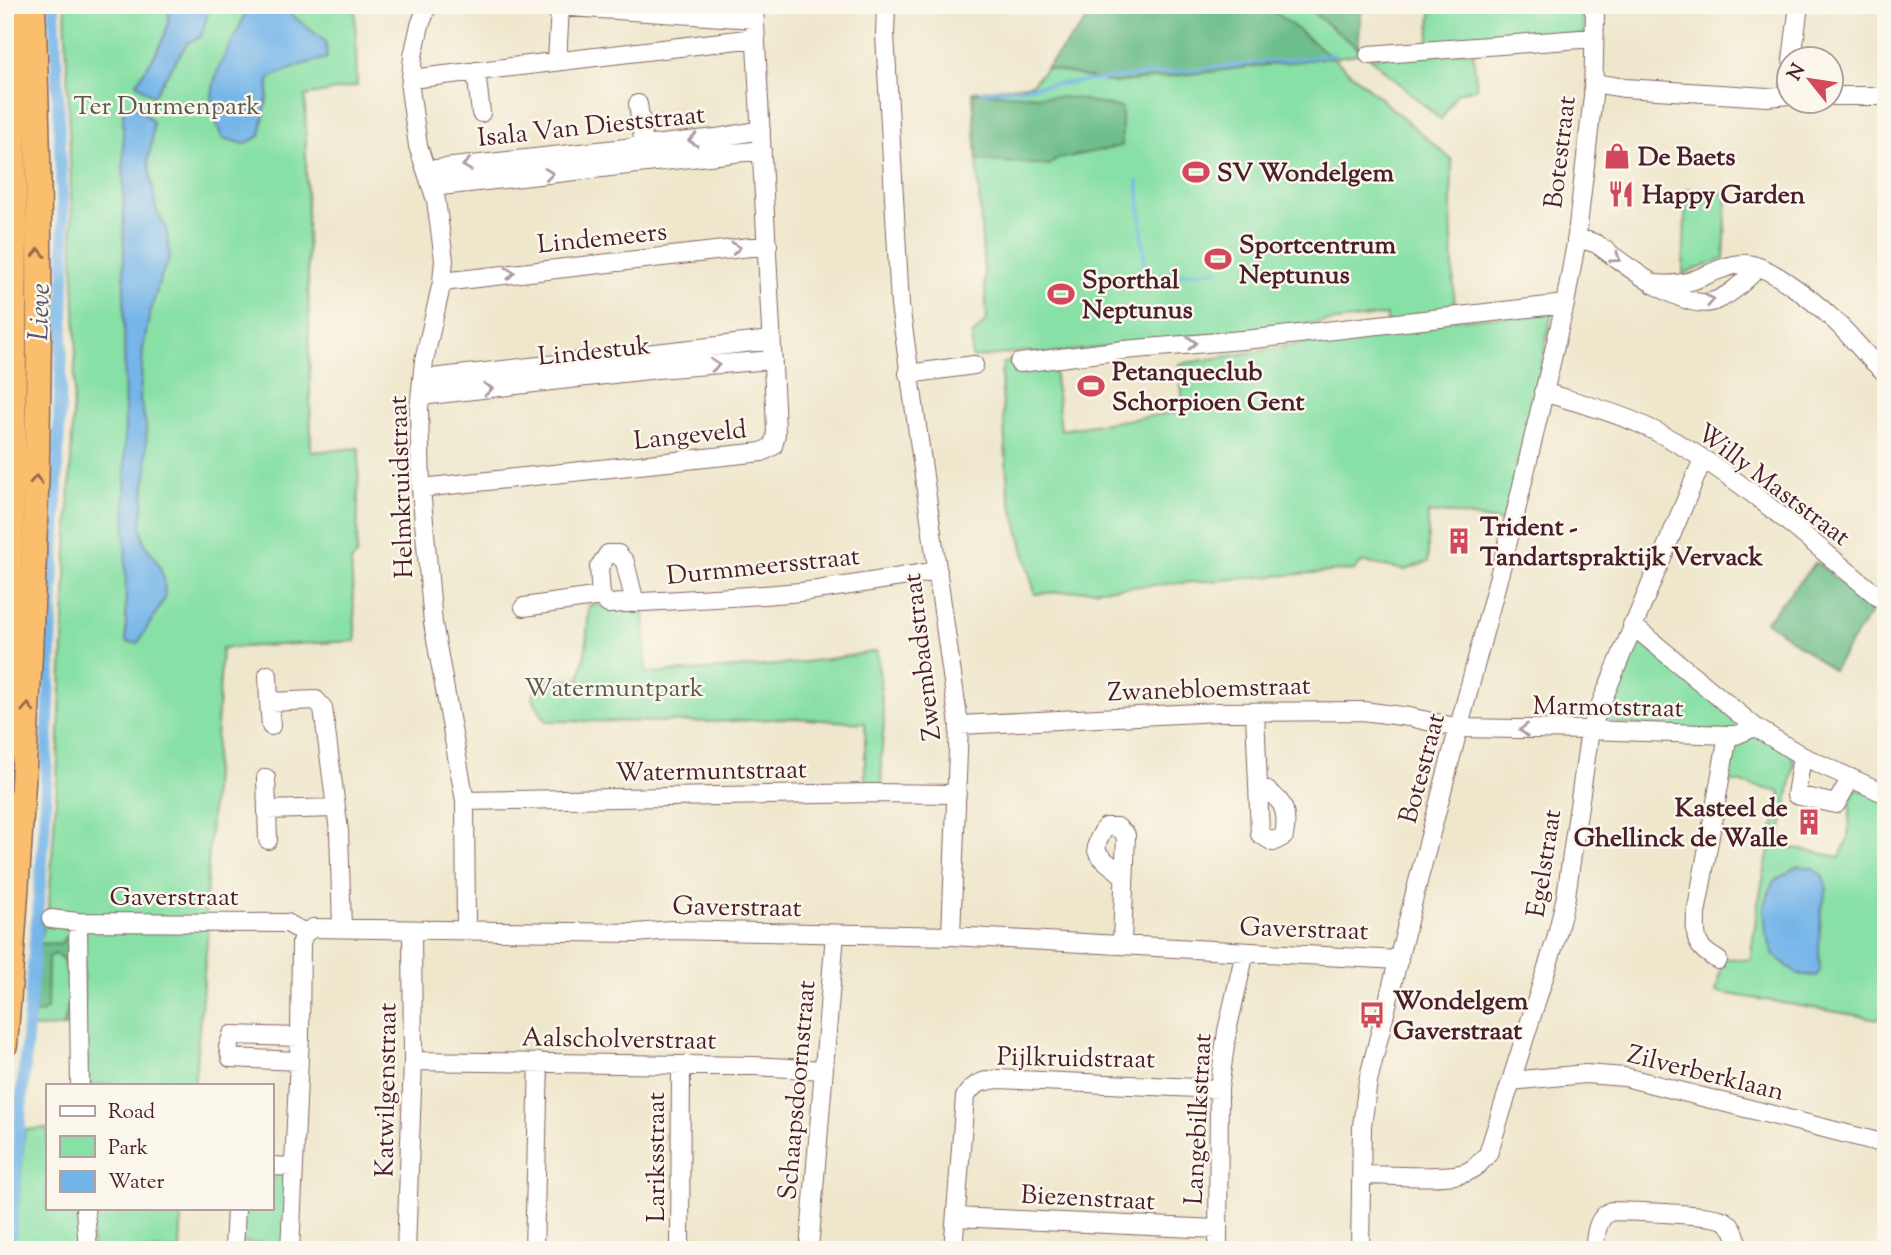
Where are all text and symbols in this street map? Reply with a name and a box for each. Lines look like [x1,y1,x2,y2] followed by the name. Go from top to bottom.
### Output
[1776,46,1846,116] north arrow
[1782,59,1813,86] text: N
[73,89,261,126] park label: Ter Durmenpark
[1536,94,1587,211] street label: Botestraat
[476,97,707,158] street label: Isala Van Dieststraat
[688,132,699,147] one-way arrow
[1638,140,1735,177] place label: De Baets
[1602,141,1632,171] shop icon: De Baets
[1217,156,1394,193] place label: SV Wondelgem
[1181,157,1211,187] sports icon: SV Wondelgem
[462,158,473,173] one-way arrow
[543,167,555,182] one-way arrow
[1642,178,1806,215] place label: Happy Garden
[1606,179,1636,209] restaurant icon: Happy Garden
[536,214,669,265] street label: Lindemeers
[1239,228,1396,295] place label: Sportcentrum Neptunus
[730,241,742,256] one-way arrow
[1203,244,1233,274] sports icon: Sportcentrum Neptunus
[31,247,47,258] one-way arrow
[1608,250,1621,262] one-way arrow
[1082,263,1193,330] place label: Sporthal Neptunus
[504,266,516,281] one-way arrow
[1046,279,1076,309] sports icon: Sporthal Neptunus
[20,282,62,342] water label: Lieve
[1703,293,1715,308] one-way arrow
[536,328,652,377] street label: Lindestuk
[1187,336,1198,351] one-way arrow
[1112,355,1305,422] place label: Petanqueclub Schorpioen Gent
[709,358,720,373] one-way arrow
[1076,371,1106,401] sports icon: Petanqueclub Schorpioen Gent
[483,381,494,396] one-way arrow
[381,395,424,579] street label: Helmkruidstraat
[632,412,749,461] street label: Langeveld
[1688,416,1857,556] street label: Willy Maststraat
[28,475,43,486] one-way arrow
[1480,510,1764,577] place label: Trident - Tandartspraktijk Vervack
[1444,526,1474,556] building icon: Trident - Tandartspraktijk Vervack
[665,539,862,596] street label: Durmmeersstraat
[895,571,952,742] street label: Zwembadstraat
[1107,668,1311,713] street label: Zwanebloemstraat
[524,671,704,708] park label: Watermuntpark
[1532,689,1684,728] street label: Marmotstraat
[20,702,35,713] one-way arrow
[1391,709,1456,828] street label: Botestraat
[1518,722,1529,738] one-way arrow
[615,752,807,793] street label: Watermuntstraat
[1574,791,1788,858] place label: Kasteel de Ghellinck de Walle
[1519,807,1572,920] street label: Egelstraat
[1794,807,1824,837] building icon: Kasteel de Ghellinck de Walle
[109,880,239,917] street label: Gaverstraat
[672,889,802,928] street label: Gaverstraat
[1239,910,1369,951] street label: Gaverstraat
[770,979,827,1202] street label: Schaapsdoornstraat
[1393,984,1529,1051] place label: Wondelgem Gaverstraat
[1357,1000,1387,1030] bus stop icon: Wondelgem Gaverstraat
[367,1002,408,1178] street label: Katwilgenstraat
[521,1020,717,1061] street label: Aalscholverstraat
[1177,1032,1222,1206] street label: Langebilkstraat
[1623,1037,1788,1112] street label: Zilverberklaan
[997,1040,1155,1079] street label: Pijlkruidstraat
[46,1084,273,1210] legend
[639,1092,676,1222] street label: Lariksstraat
[108,1098,155,1128] text: Road
[108,1134,149,1164] text: Park
[108,1168,165,1198] text: Water
[1020,1178,1156,1221] street label: Biezenstraat

